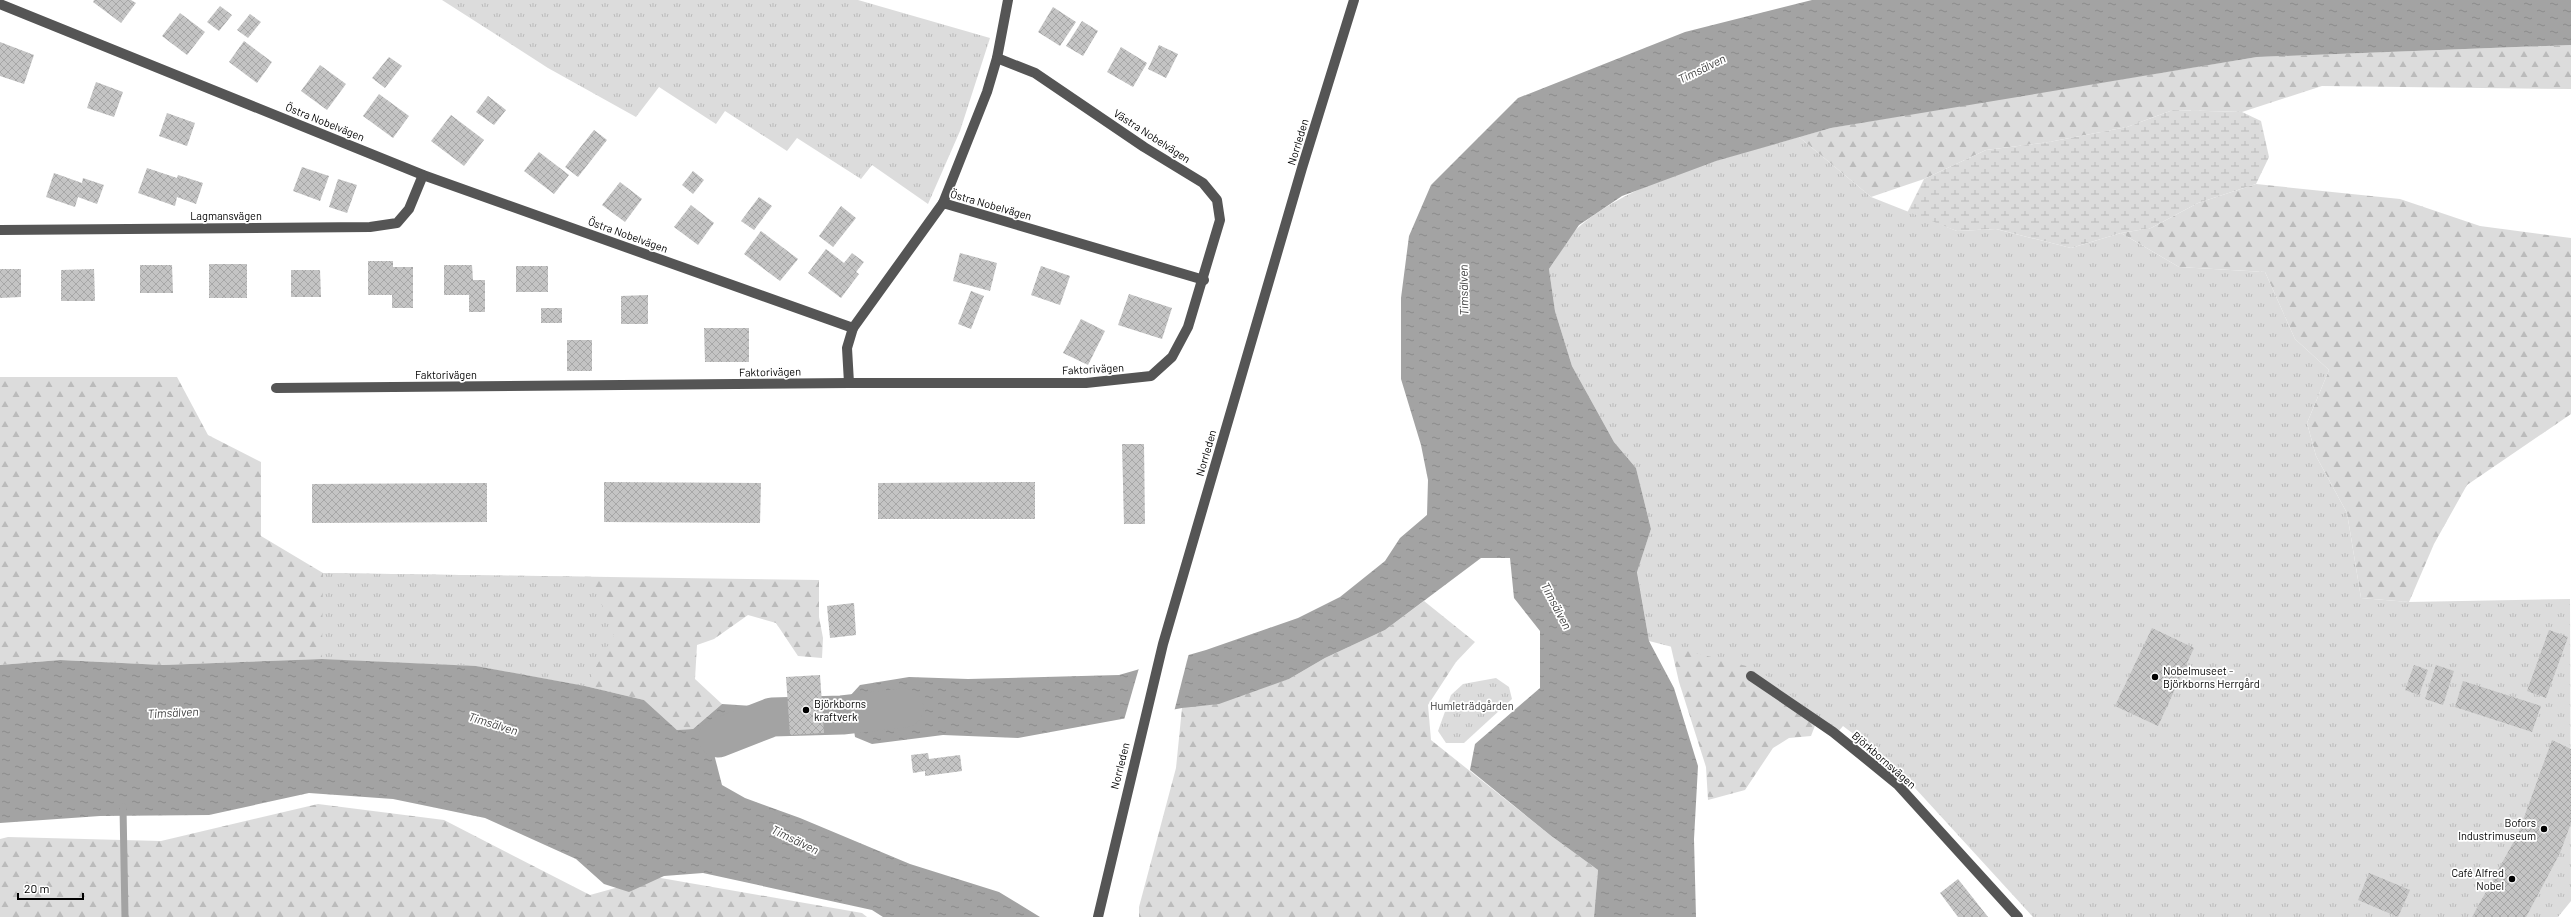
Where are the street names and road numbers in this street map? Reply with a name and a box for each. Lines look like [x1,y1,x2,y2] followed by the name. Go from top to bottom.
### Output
[284,99,367,143] street label: Östra Nobelvägen
[1111,106,1193,165] street label: Västra Nobelvägen
[1284,117,1311,167] street label: Norrleden
[949,186,1034,222] street label: Östra Nobelvägen
[190,209,262,222] street label: Lagmansvägen
[586,213,670,255] street label: Östra Nobelvägen
[1062,360,1124,377] street label: Faktorivägen
[739,364,801,379] street label: Faktorivägen
[415,368,477,381] street label: Faktorivägen
[1193,428,1218,478] street label: Norrleden
[1850,728,1919,791] street label: Björkbornsvägen
[1107,741,1132,791] street label: Norrleden

